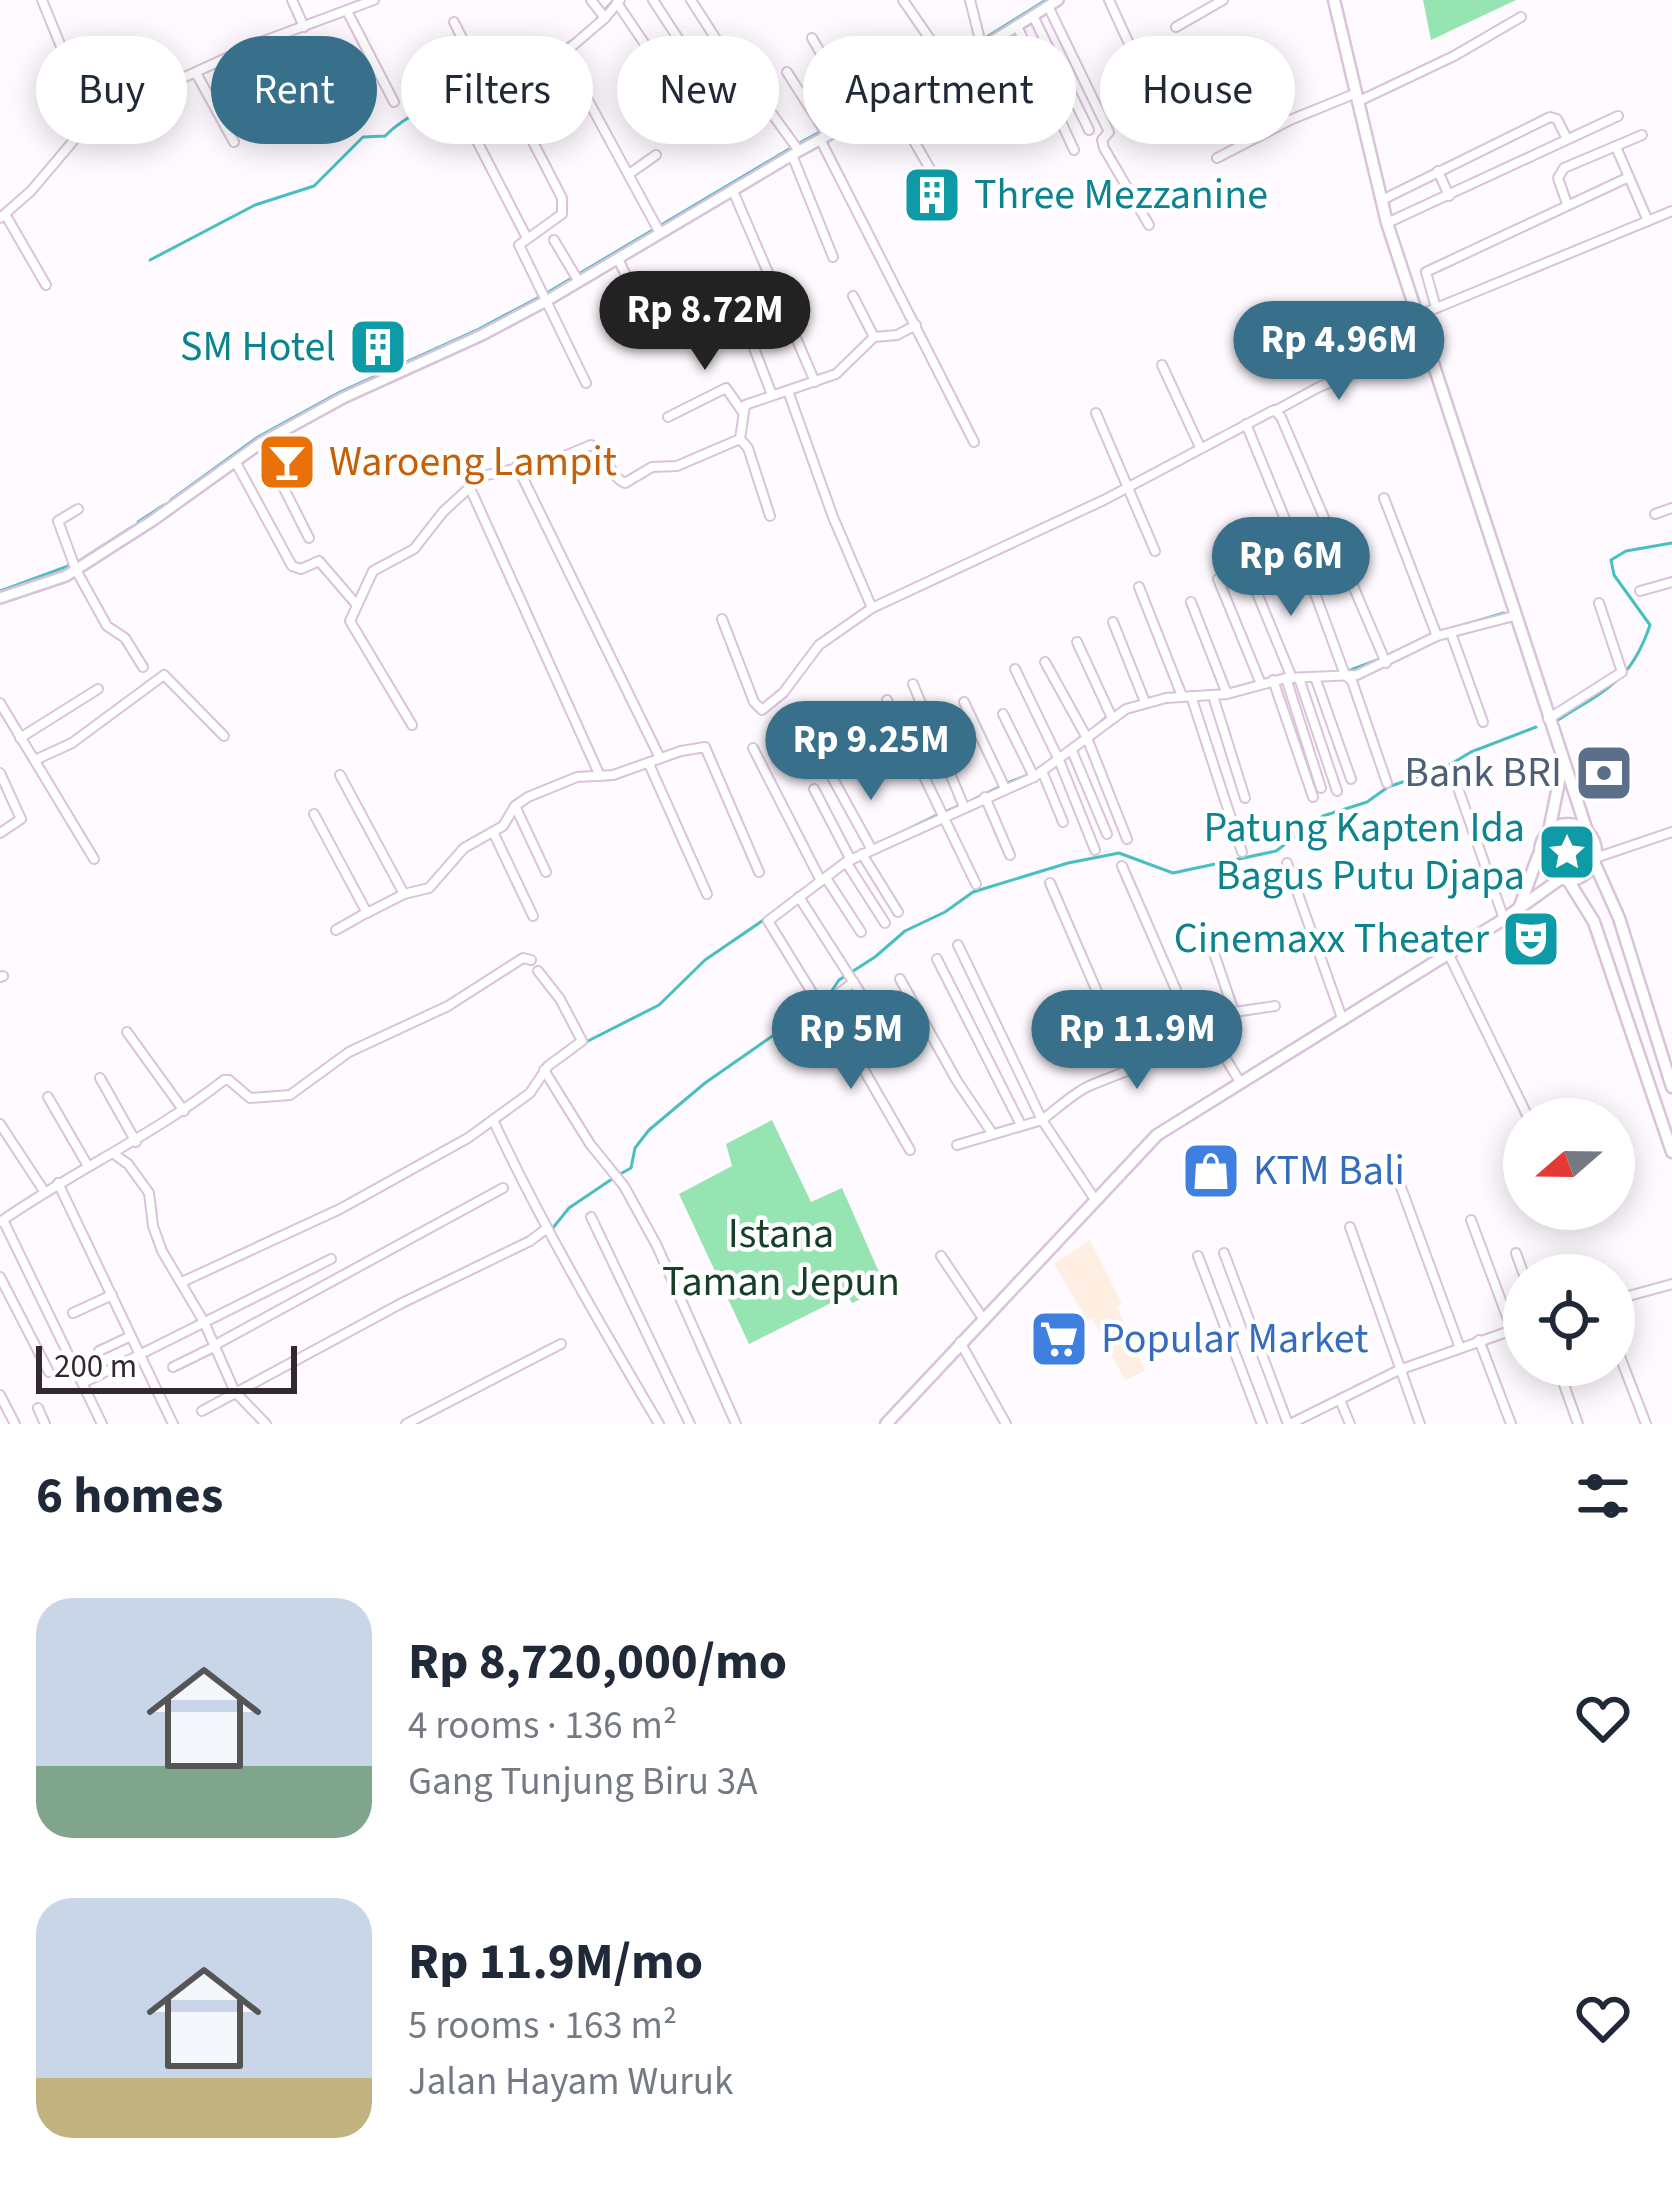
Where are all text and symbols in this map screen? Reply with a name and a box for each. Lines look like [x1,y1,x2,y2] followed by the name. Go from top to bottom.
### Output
[36,36,187,144] chip: Buy
[211,36,377,144] chip: Rent
[401,36,593,144] chip: Filters
[617,36,779,144] chip: New
[803,36,1076,144] chip: Apartment
[1100,36,1295,144] chip: House
[901,164,963,226] building icon: Three Mezzanine
[974,165,1268,225] place label: Three Mezzanine
[581,271,829,373] pin: Rp 8.72M
[626,282,784,338] text: Rp 8.72M
[1215,301,1463,403] pin: Rp 4.96M
[1260,312,1418,368] text: Rp 4.96M
[347,316,409,378] building icon: SM Hotel
[180,317,336,377] place label: SM Hotel
[256,431,318,493] bar icon: Waroeng Lampit
[329,432,617,492] place label: Waroeng Lampit
[1207,517,1375,619] pin: Rp 6M
[1239,528,1343,584] text: Rp 6M
[747,701,995,803] pin: Rp 9.25M
[792,712,950,768] text: Rp 9.25M
[1573,742,1635,804] bank icon: Bank BRI
[1404,743,1562,803] place label: Bank BRI
[1203,798,1525,906] place label: Patung Kapten Ida Bagus Putu Djapa
[1536,821,1598,883] place icon: Patung Kapten Ida Bagus Putu Djapa
[1500,908,1562,970] theatre icon: Cinemaxx Theater
[1174,909,1489,969] place label: Cinemaxx Theater
[767,990,935,1092] pin: Rp 5M
[1013,990,1261,1092] pin: Rp 11.9M
[799,1001,903,1057] text: Rp 5M
[1058,1001,1216,1057] text: Rp 11.9M
[1503,1098,1635,1230] north arrow
[1503,1098,1635,1386] map controls
[1180,1140,1242,1202] shop icon: KTM Bali
[1253,1141,1405,1201] place label: KTM Bali
[662,1204,900,1312] park label: Istana Taman Jepun
[1503,1254,1635,1386] button: locate
[1028,1308,1090,1370] supermarket icon: Popular Market
[1101,1309,1368,1369] place label: Popular Market
[36,1340,297,1393] scale bar
[54,1343,137,1390] text: 200 m
[36,1460,223,1532] text: 6 homes
[1570,1463,1636,1529] icon: filters
[408,1626,787,1698] text: Rp 8,720,000/mo
[132,1646,276,1790] icon: home
[1570,1685,1636,1751] icon: heart
[408,1698,677,1754] text: 4 rooms · 136 m²
[408,1754,757,1810] text: Gang Tunjung Biru 3A
[408,1926,703,1998] text: Rp 11.9M/mo
[132,1946,276,2090] icon: home
[1570,1985,1636,2051] icon: heart
[408,1998,677,2054] text: 5 rooms · 163 m²
[408,2054,733,2110] text: Jalan Hayam Wuruk

